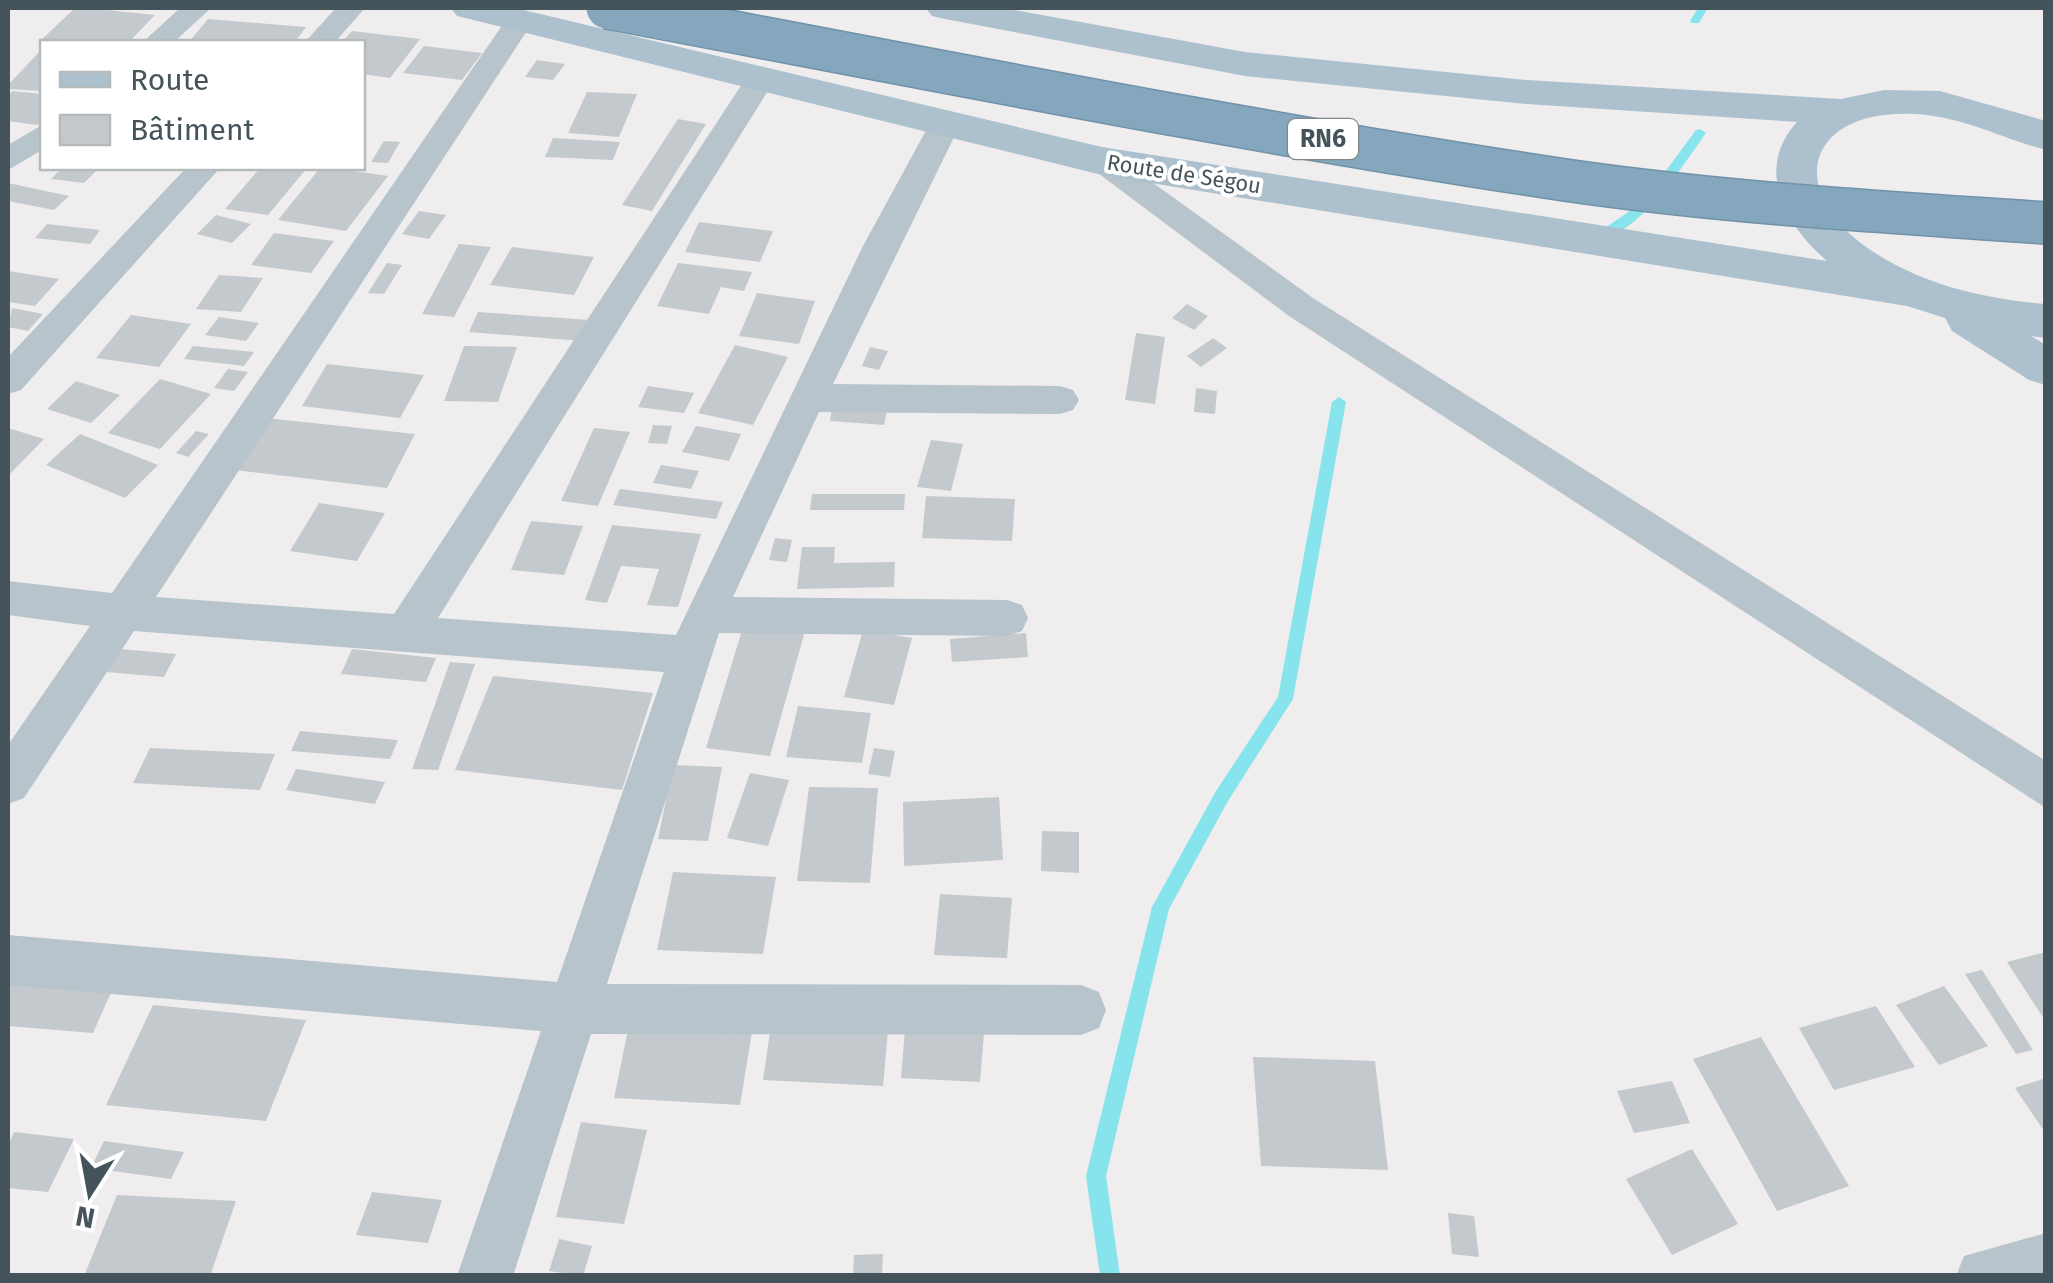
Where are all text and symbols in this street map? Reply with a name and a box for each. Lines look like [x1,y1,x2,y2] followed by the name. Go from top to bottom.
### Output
[40,40,365,170] legend
[130,62,209,98] text: Route
[130,112,254,148] text: Bâtiment
[1288,119,1358,159] road number: RN6
[1105,148,1263,200] street label: Route de Ségou
[40,1143,140,1243] north arrow
[73,1199,98,1235] text: N

